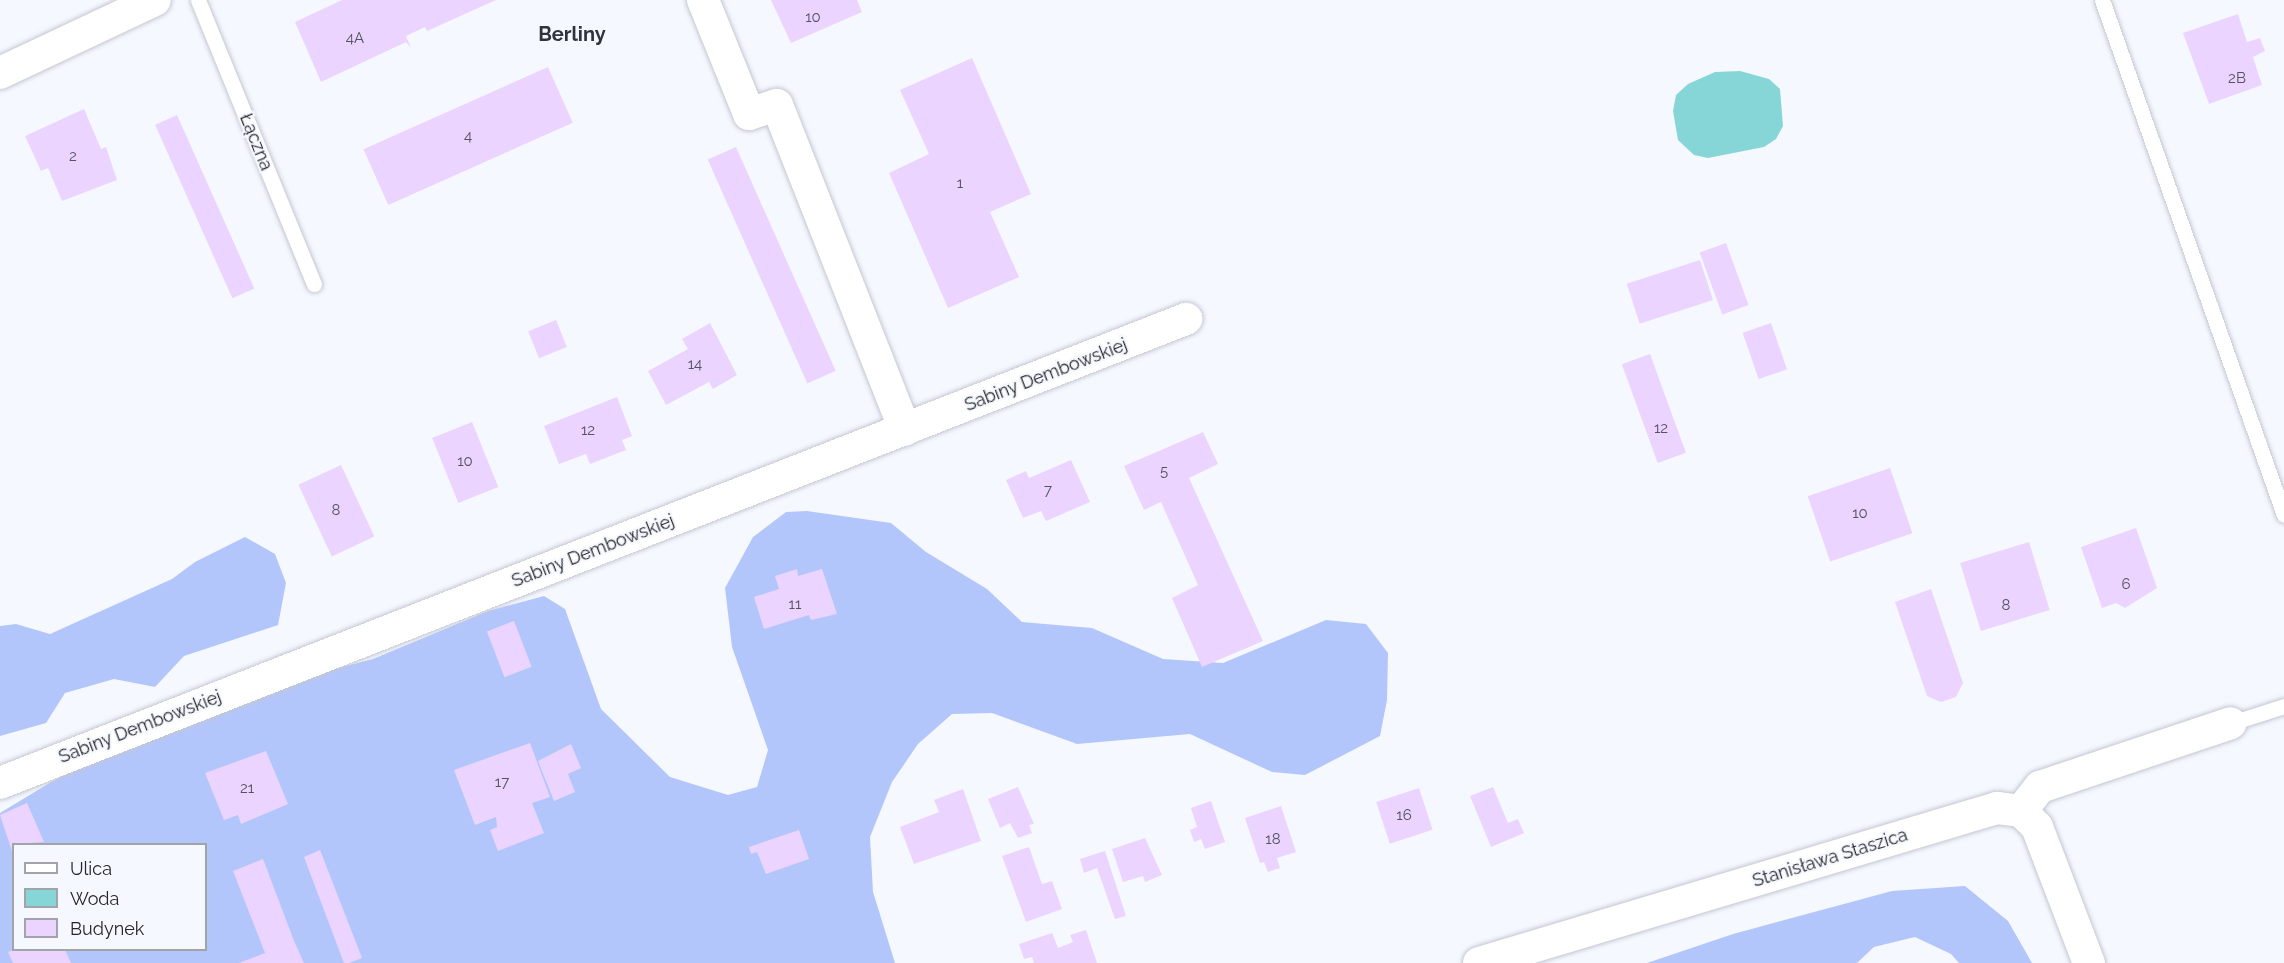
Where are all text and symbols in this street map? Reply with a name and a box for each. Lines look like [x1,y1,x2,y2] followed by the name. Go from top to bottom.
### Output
[805,9,821,27] house number: 10
[538,22,606,46] district label: Berliny
[346,30,364,48] house number: 4A
[2228,70,2246,88] house number: 2B
[235,110,277,174] street label: Łączna
[464,128,472,146] house number: 4
[69,148,77,166] house number: 2
[957,175,963,193] house number: 1
[961,334,1131,416] street label: Sabiny Dembowskiej
[688,356,702,374] house number: 14
[1654,420,1668,438] house number: 12
[581,422,595,440] house number: 12
[457,453,473,471] house number: 10
[1160,463,1168,481] house number: 5
[1044,482,1052,500] house number: 7
[332,502,340,520] house number: 8
[1852,505,1868,523] house number: 10
[508,510,678,592] street label: Sabiny Dembowskiej
[2121,576,2131,594] house number: 6
[789,596,801,614] house number: 11
[2002,597,2010,615] house number: 8
[55,686,225,768] street label: Sabiny Dembowskiej
[495,774,509,792] house number: 17
[240,780,254,798] house number: 21
[1396,807,1412,825] house number: 16
[1750,824,1910,892] street label: Stanisława Staszica
[1265,831,1281,849] house number: 18
[12,843,207,951] legend
[70,858,112,879] text: Ulica
[70,888,119,909] text: Woda
[70,918,144,939] text: Budynek

